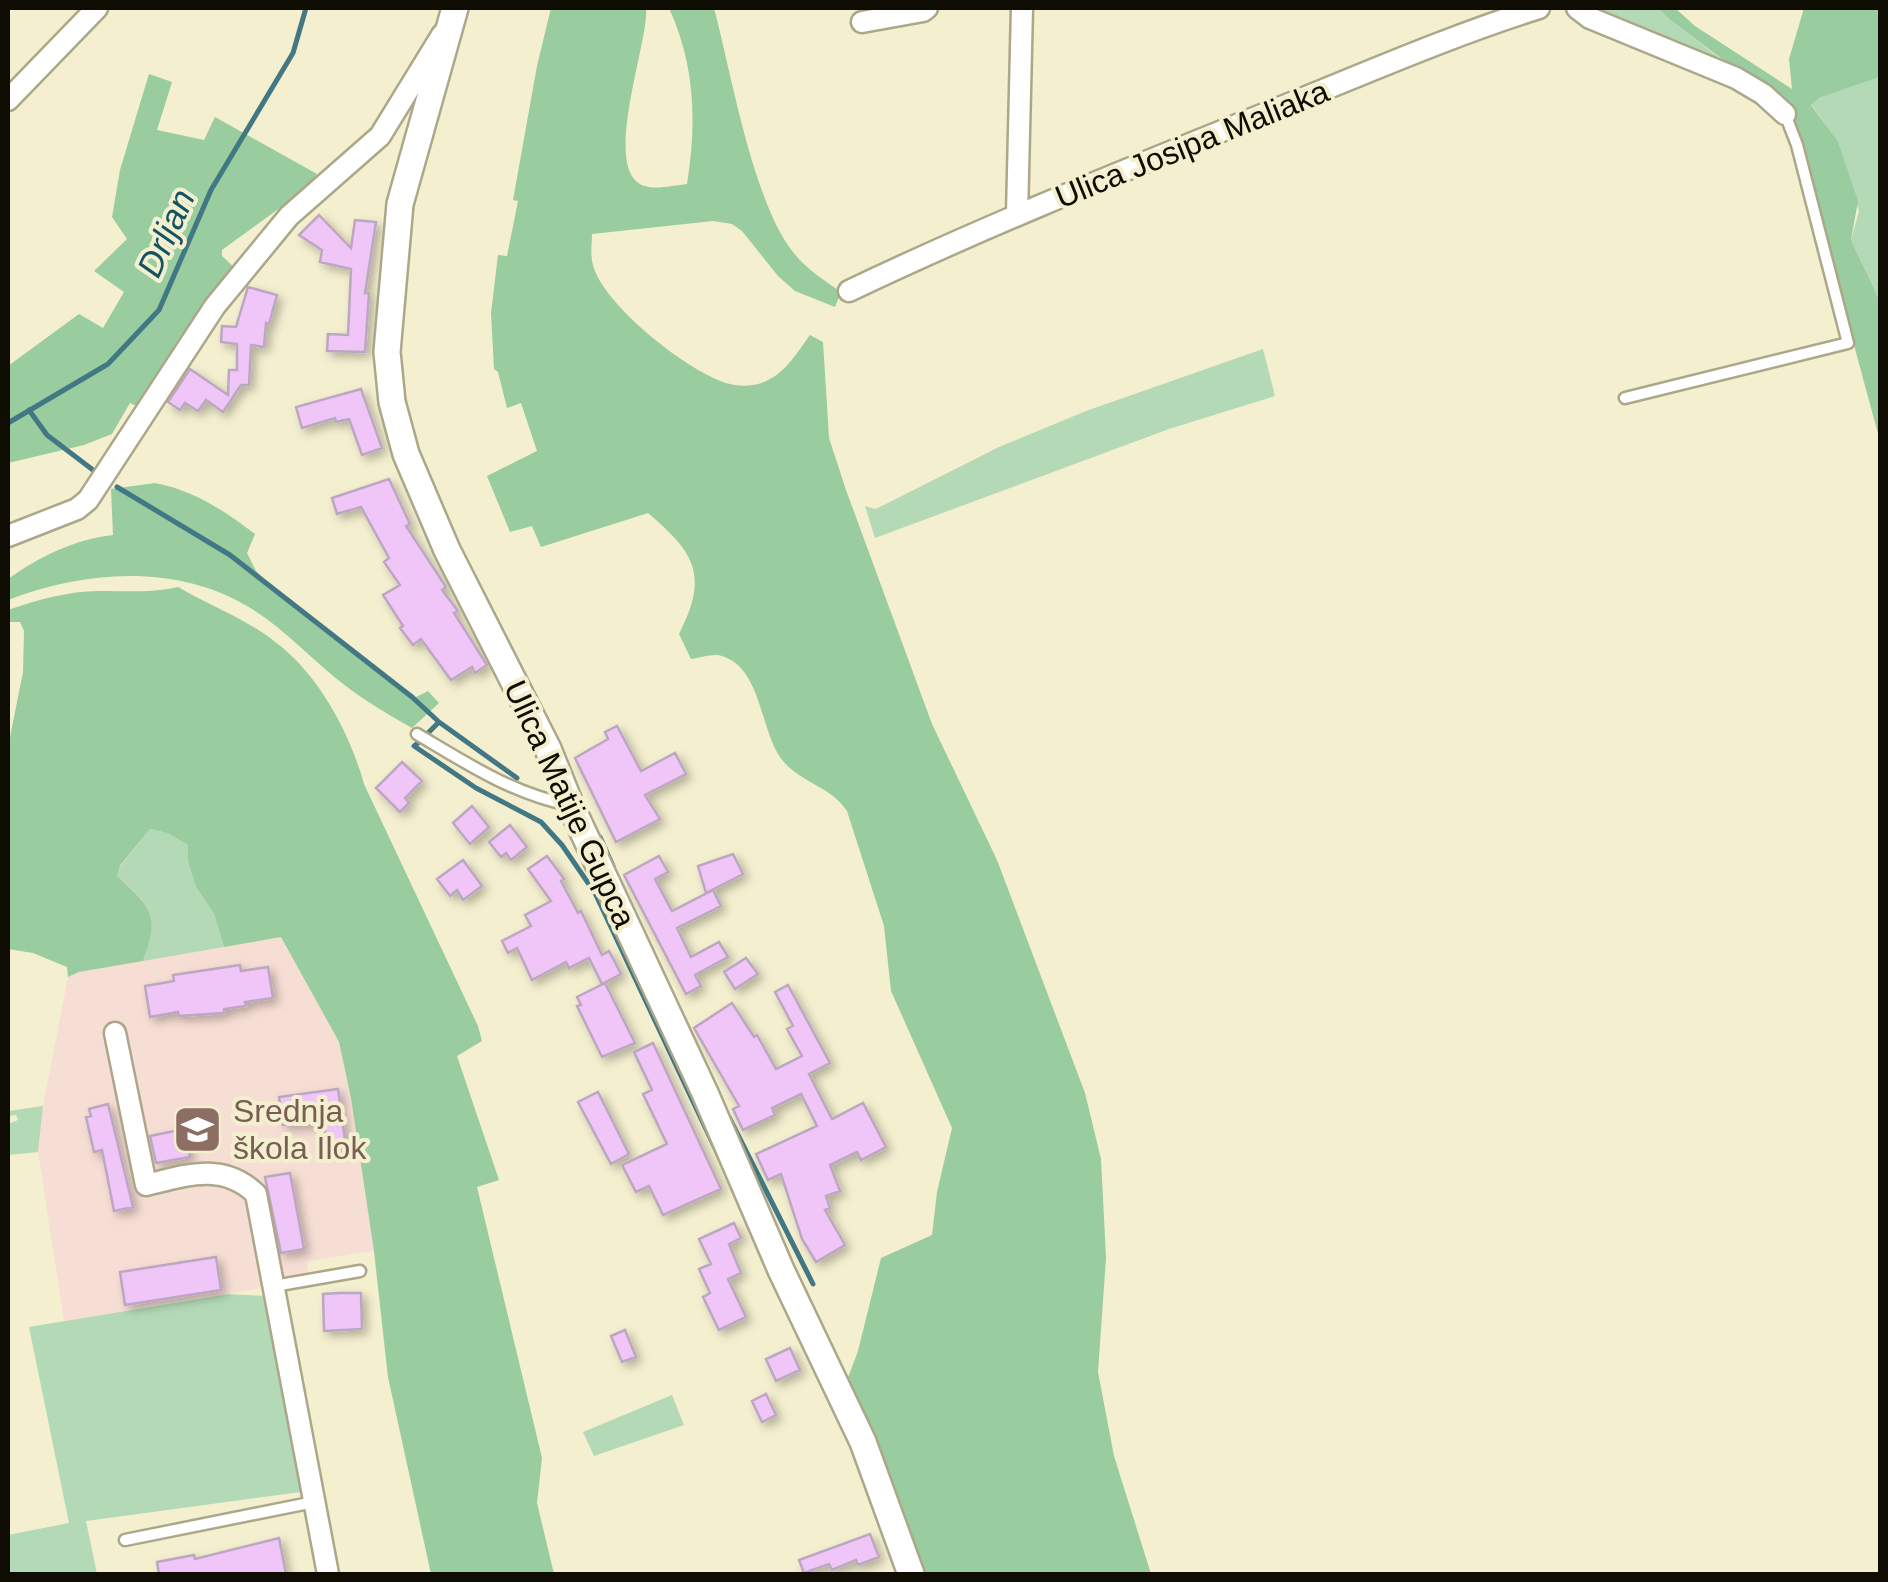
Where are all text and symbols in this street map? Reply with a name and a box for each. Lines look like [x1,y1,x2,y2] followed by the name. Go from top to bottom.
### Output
[1050,73,1334,215] street label: Ulica Josipa Maliaka
[129,183,202,282] water label: Drljan
[497,675,643,933] street label: Ulica Matije Gupca
[233,1093,367,1166] place label: Srednja škola Ilok
[172,1103,224,1155] school or university icon: Srednja škola Ilok

